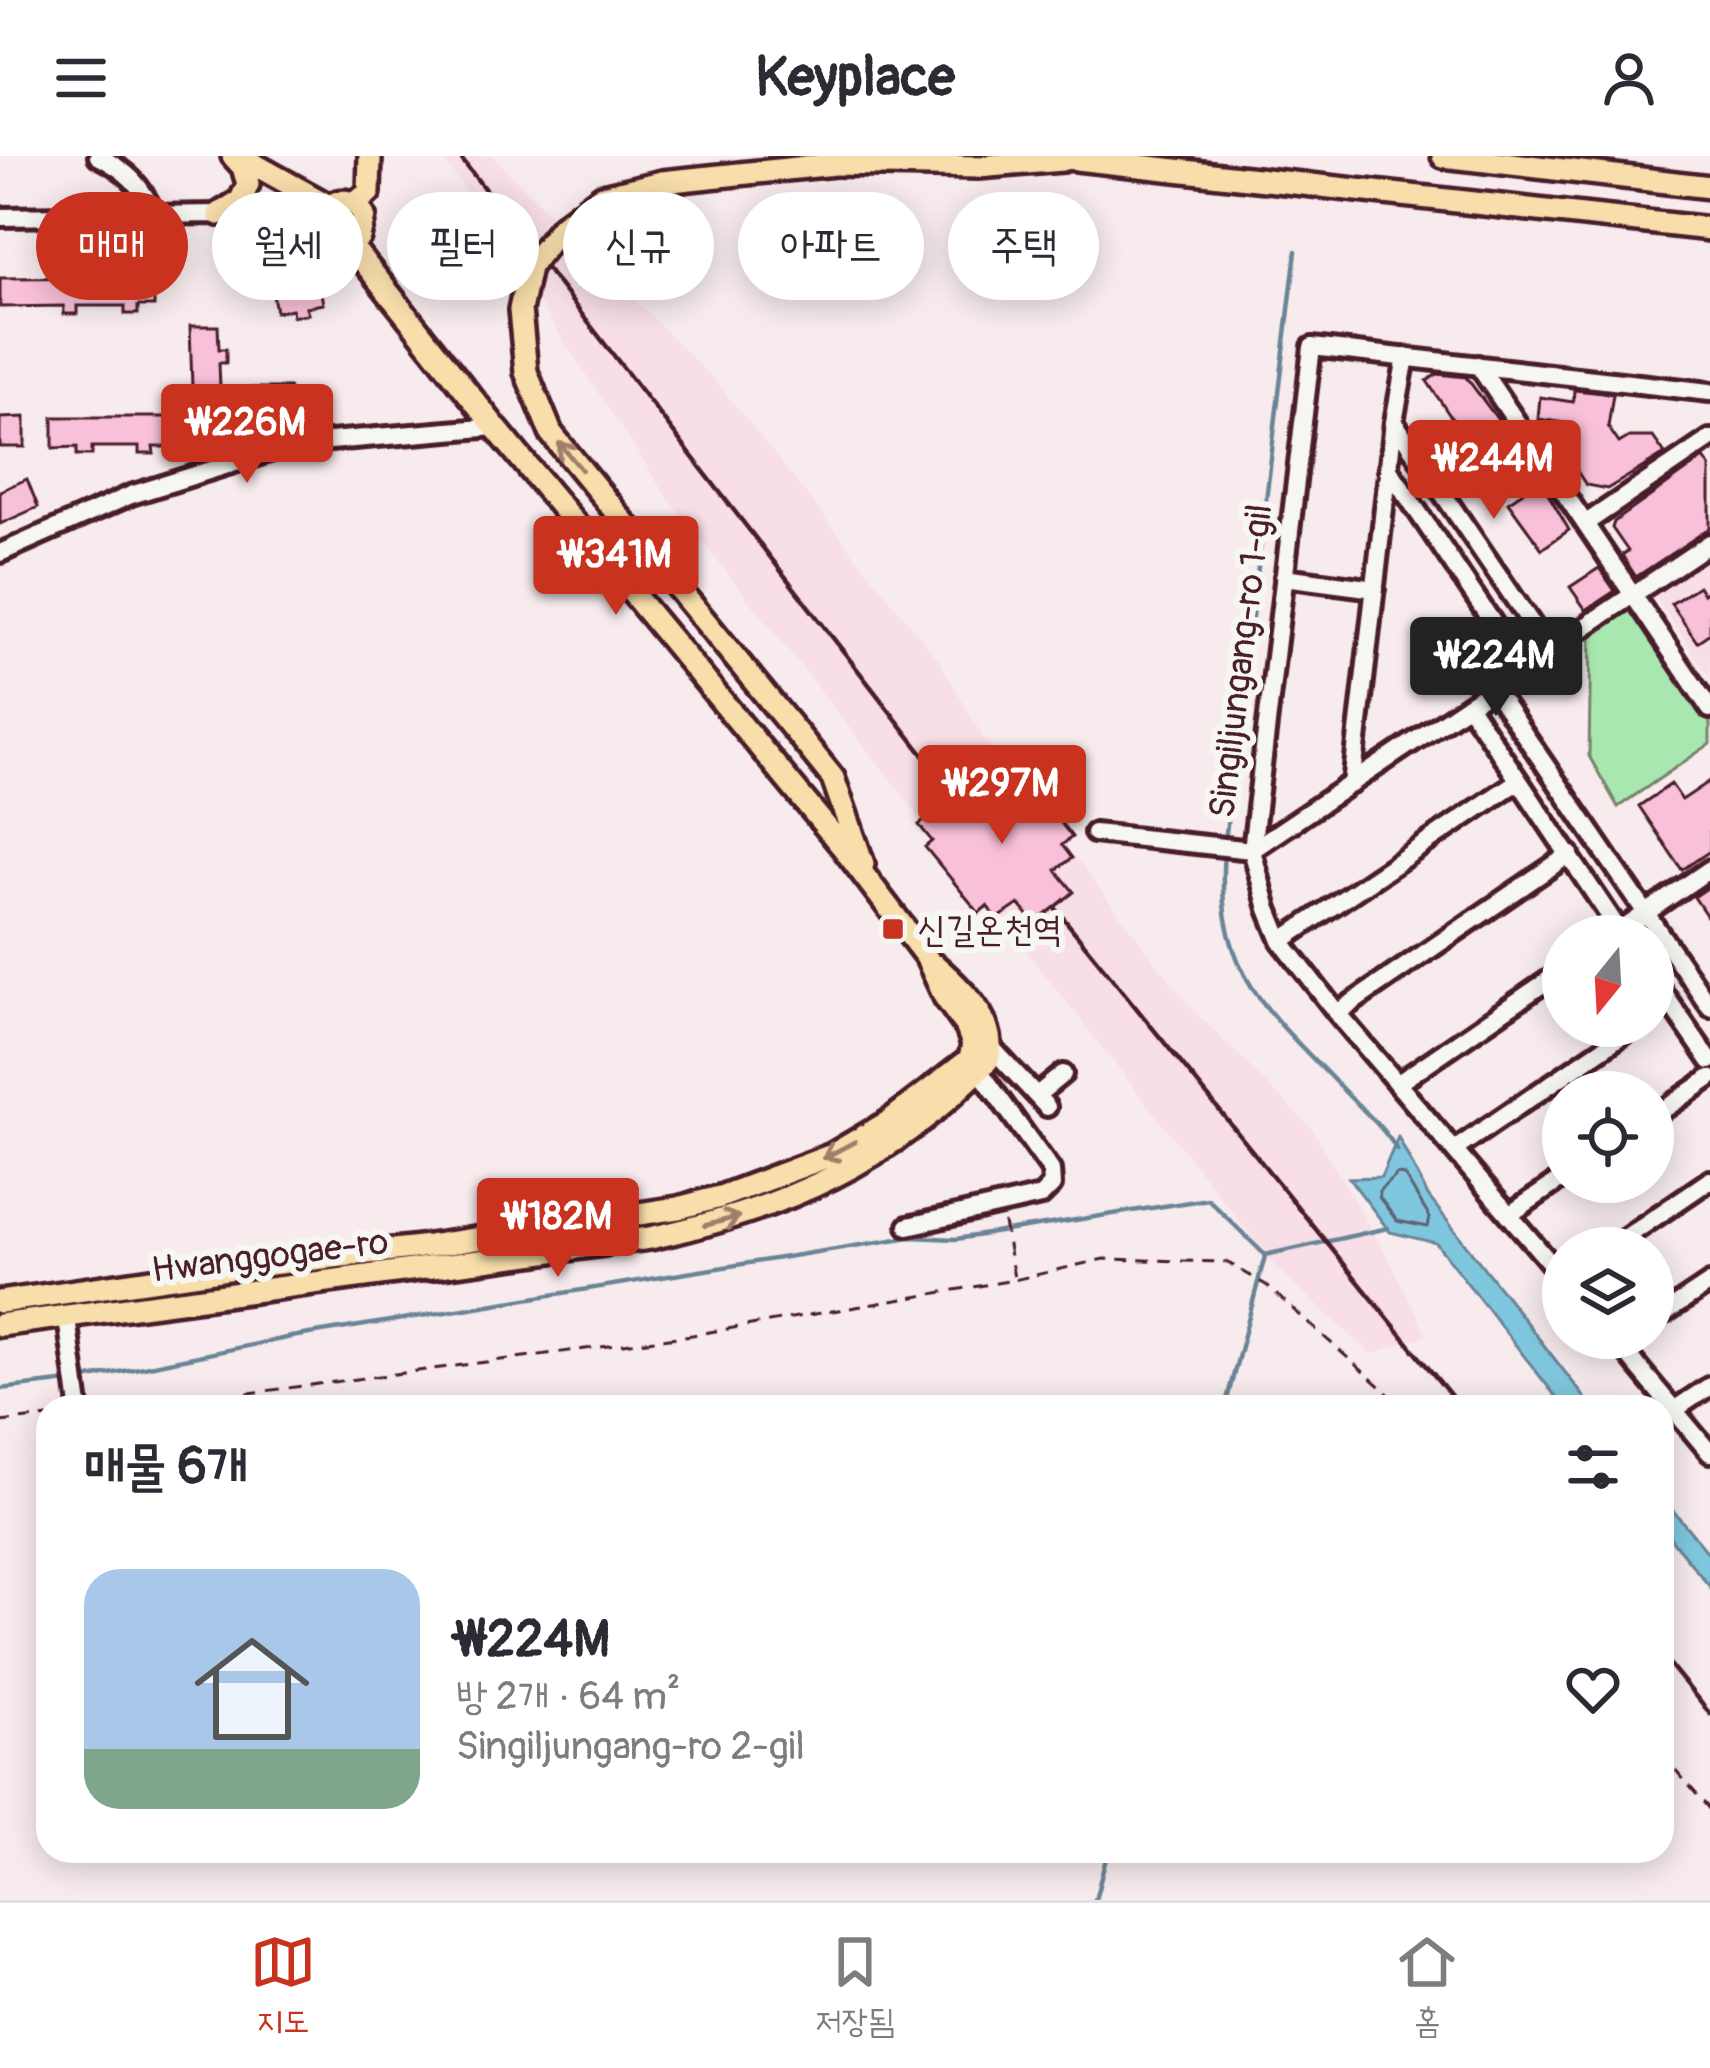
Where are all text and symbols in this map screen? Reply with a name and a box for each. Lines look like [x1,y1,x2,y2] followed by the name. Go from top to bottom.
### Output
[755,44,955,112] text: Keyplace
[48,45,114,111] icon: menu
[1596,45,1662,111] icon: person
[36,192,188,300] chip: 매매
[212,192,363,300] chip: 월세
[387,192,539,300] chip: 필터
[563,192,714,300] chip: 신규
[738,192,924,300] chip: 아파트
[948,192,1099,300] chip: 주택
[163,384,331,486] pin: ₩226M
[188,398,306,447] text: ₩226M
[1410,420,1578,522] pin: ₩244M
[1435,434,1553,483] text: ₩244M
[558,441,584,473] one-way arrow
[1199,501,1283,821] street label: Singiljungang-ro 1-gil
[532,516,700,618] pin: ₩341M
[560,530,672,579] text: ₩341M
[1412,617,1580,719] pin: ₩224M
[1437,631,1555,680] text: ₩224M
[918,745,1086,847] pin: ₩297M
[945,759,1059,808] text: ₩297M
[917,907,1062,952] place label: 신길온천역
[1542,915,1674,1047] north arrow
[1542,915,1674,1359] map controls
[880,916,906,942] marker: 신길온천역
[1542,1071,1674,1203] button: locate
[822,1139,857,1162] one-way arrow
[474,1178,642,1280] pin: ₩182M
[504,1192,612,1241] text: ₩182M
[702,1209,740,1231] one-way arrow
[149,1219,391,1293] street label: Hwanggogae-ro
[1542,1227,1674,1359] button: layers
[1560,1434,1626,1500] icon: filters
[84,1435,248,1499] text: 매물 6개
[456,1608,610,1672] text: ₩224M
[180,1617,324,1761] icon: home
[1560,1656,1626,1722] icon: heart
[456,1672,680,1721] text: 방 2개 · 64 m²
[456,1722,805,1771] text: Singiljungang-ro 2-gil
[250,1929,316,2043] tab: 지도
[815,1929,895,2043] tab: 저장됨
[1394,1929,1460,2043] tab: 홈

